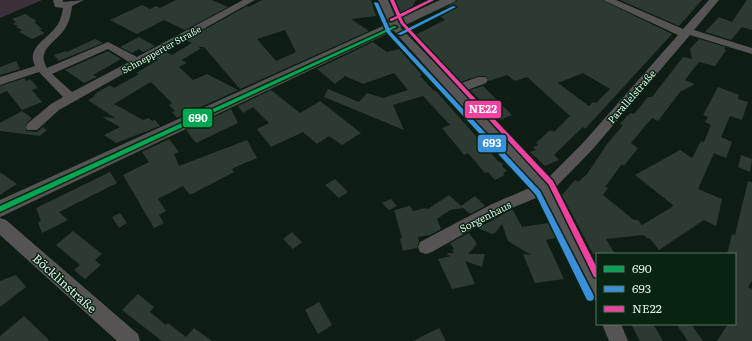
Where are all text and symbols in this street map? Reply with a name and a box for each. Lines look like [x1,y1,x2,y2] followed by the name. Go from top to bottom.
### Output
[119,21,204,77] street label: Schnepperter Straße
[603,66,659,126] street label: Parallelstraße
[464,100,502,119] line badge: NE22
[469,100,497,116] text: NE22
[182,108,213,128] line badge: 690
[188,109,208,125] text: 690
[477,134,507,153] line badge: 693
[483,134,501,150] text: 693
[457,196,514,235] street label: Sorgenhaus
[29,249,101,317] street label: Böcklinstraße
[596,253,736,325] legend
[632,259,652,277] text: 690
[632,279,651,297] text: 693
[632,299,662,317] text: NE22

